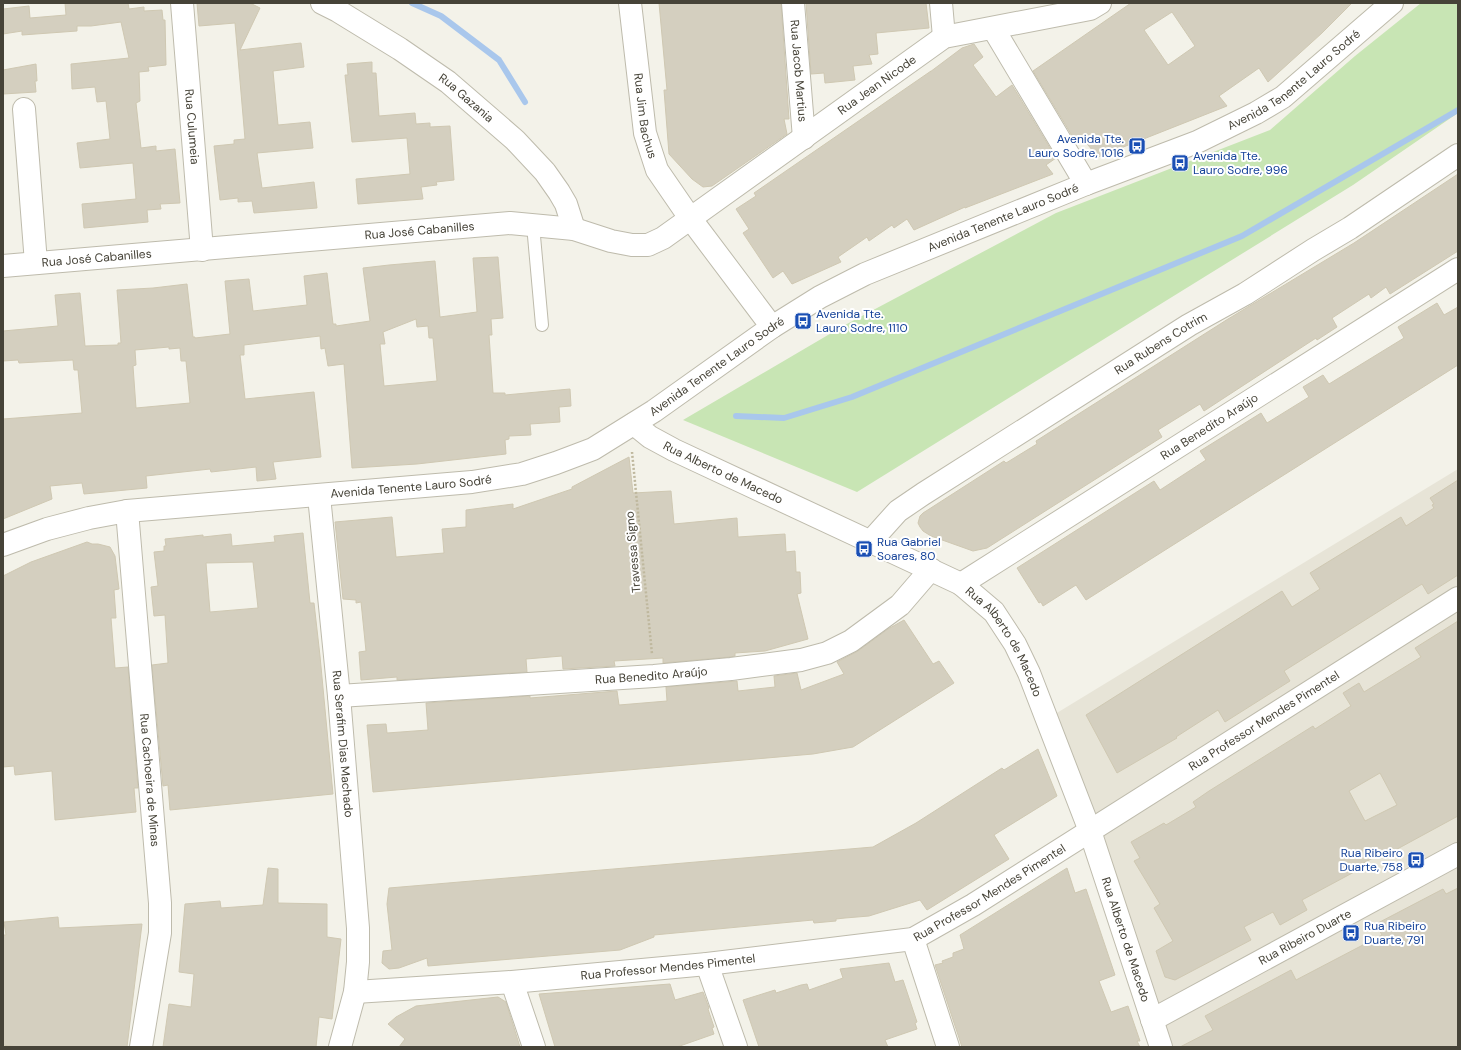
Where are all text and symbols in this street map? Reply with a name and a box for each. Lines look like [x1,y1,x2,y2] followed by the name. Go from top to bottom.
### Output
[786,19,811,123] street label: Rua Jacob Martius
[1225,26,1364,134] street label: Avenida Tenente Lauro Sodré
[835,51,919,118] street label: Rua Jean Nicode
[435,70,497,126] street label: Rua Gazania
[630,72,661,161] street label: Rua Jim Bachus
[181,88,203,165] street label: Rua Culumeia
[1029,131,1124,161] place label: Avenida Tte. Lauro Sodre, 1016
[1127,136,1147,156] bus stop icon: Avenida Tte. Lauro Sodre, 1016
[1193,148,1288,178] place label: Avenida Tte. Lauro Sodre, 996
[1170,153,1190,173] bus stop icon: Avenida Tte. Lauro Sodre, 996
[925,180,1081,256] street label: Avenida Tenente Lauro Sodré
[364,218,475,243] street label: Rua José Cabanilles
[41,245,152,271] street label: Rua José Cabanilles
[816,306,908,336] place label: Avenida Tte. Lauro Sodre, 1110
[1111,309,1210,378] street label: Rua Rubens Cotrim
[793,311,813,331] bus stop icon: Avenida Tte. Lauro Sodre, 1110
[647,313,788,420] street label: Avenida Tenente Lauro Sodré
[1157,390,1261,464] street label: Rua Benedito Araújo
[660,438,786,508] street label: Rua Alberto de Macedo
[330,471,493,502] street label: Avenida Tenente Lauro Sodré
[621,510,645,594] street label: Travessa Signo
[877,534,941,564] place label: Rua Gabriel Soares, 80
[854,539,874,559] bus stop icon: Rua Gabriel Soares, 80
[962,583,1045,699] street label: Rua Alberto de Macedo
[595,663,708,688] street label: Rua Benedito Araújo
[1186,667,1342,774] street label: Rua Professor Mendes Pimentel
[328,669,357,818] street label: Rua Serafim Dias Machado
[136,713,163,847] street label: Rua Cachoeira de Minas
[911,840,1069,945] street label: Rua Professor Mendes Pimentel
[1339,845,1403,875] place label: Rua Ribeiro Duarte, 758
[1406,850,1426,870] bus stop icon: Rua Ribeiro Duarte, 758
[1098,875,1154,1004] street label: Rua Alberto de Macedo
[1256,905,1354,969] street label: Rua Ribeiro Duarte
[1364,918,1426,948] place label: Rua Ribeiro Duarte, 791
[1341,923,1361,943] bus stop icon: Rua Ribeiro Duarte, 791
[580,950,756,984] street label: Rua Professor Mendes Pimentel

